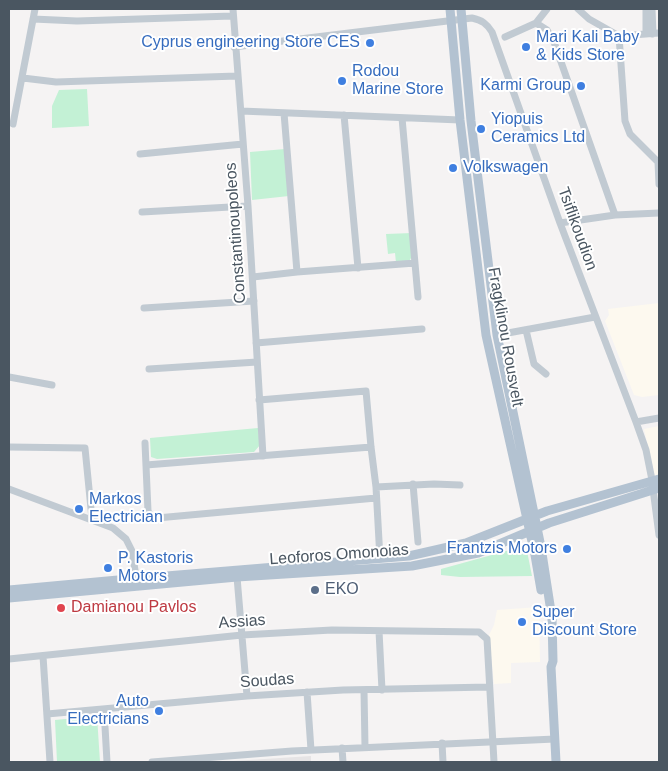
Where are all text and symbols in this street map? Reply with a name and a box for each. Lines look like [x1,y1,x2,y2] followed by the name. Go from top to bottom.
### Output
[536,28,639,66] place label: Mari Kali Baby & Kids Store
[141,33,360,53] place label: Cyprus engineering Store CES
[364,37,376,49] marker: Cyprus engineering Store CES
[520,41,532,53] marker: Mari Kali Baby & Kids Store
[352,62,444,100] place label: Rodou Marine Store
[336,75,348,87] marker: Rodou Marine Store
[480,76,571,96] place label: Karmi Group
[575,80,587,92] marker: Karmi Group
[491,110,585,148] place label: Yiopuis Ceramics Ltd
[475,123,487,135] marker: Yiopuis Ceramics Ltd
[463,158,548,178] place label: Volkswagen
[221,162,251,304] street label: Constantinoupoleos
[447,162,459,174] marker: Volkswagen
[553,185,601,273] street label: Tsiflikoudion
[483,266,527,408] street label: Fragklinou Rousvelt
[89,490,163,528] place label: Markos Electrician
[73,503,85,515] marker: Markos Electrician
[447,539,557,559] place label: Frantzis Motors
[269,541,409,569] street label: Leoforos Omonoias
[561,543,573,555] marker: Frantzis Motors
[118,549,193,587] place label: P. Kastoris Motors
[102,562,114,574] marker: P. Kastoris Motors
[325,580,359,600] place label: EKO
[309,584,321,596] marker: EKO
[71,598,196,618] place label: Damianou Pavlos
[55,602,67,614] marker: Damianou Pavlos
[532,603,637,641] place label: Super Discount Store
[218,611,266,633] street label: Assias
[516,616,528,628] marker: Super Discount Store
[239,670,295,692] street label: Soudas
[67,692,149,730] place label: Auto Electricians
[153,705,165,717] marker: Auto Electricians

